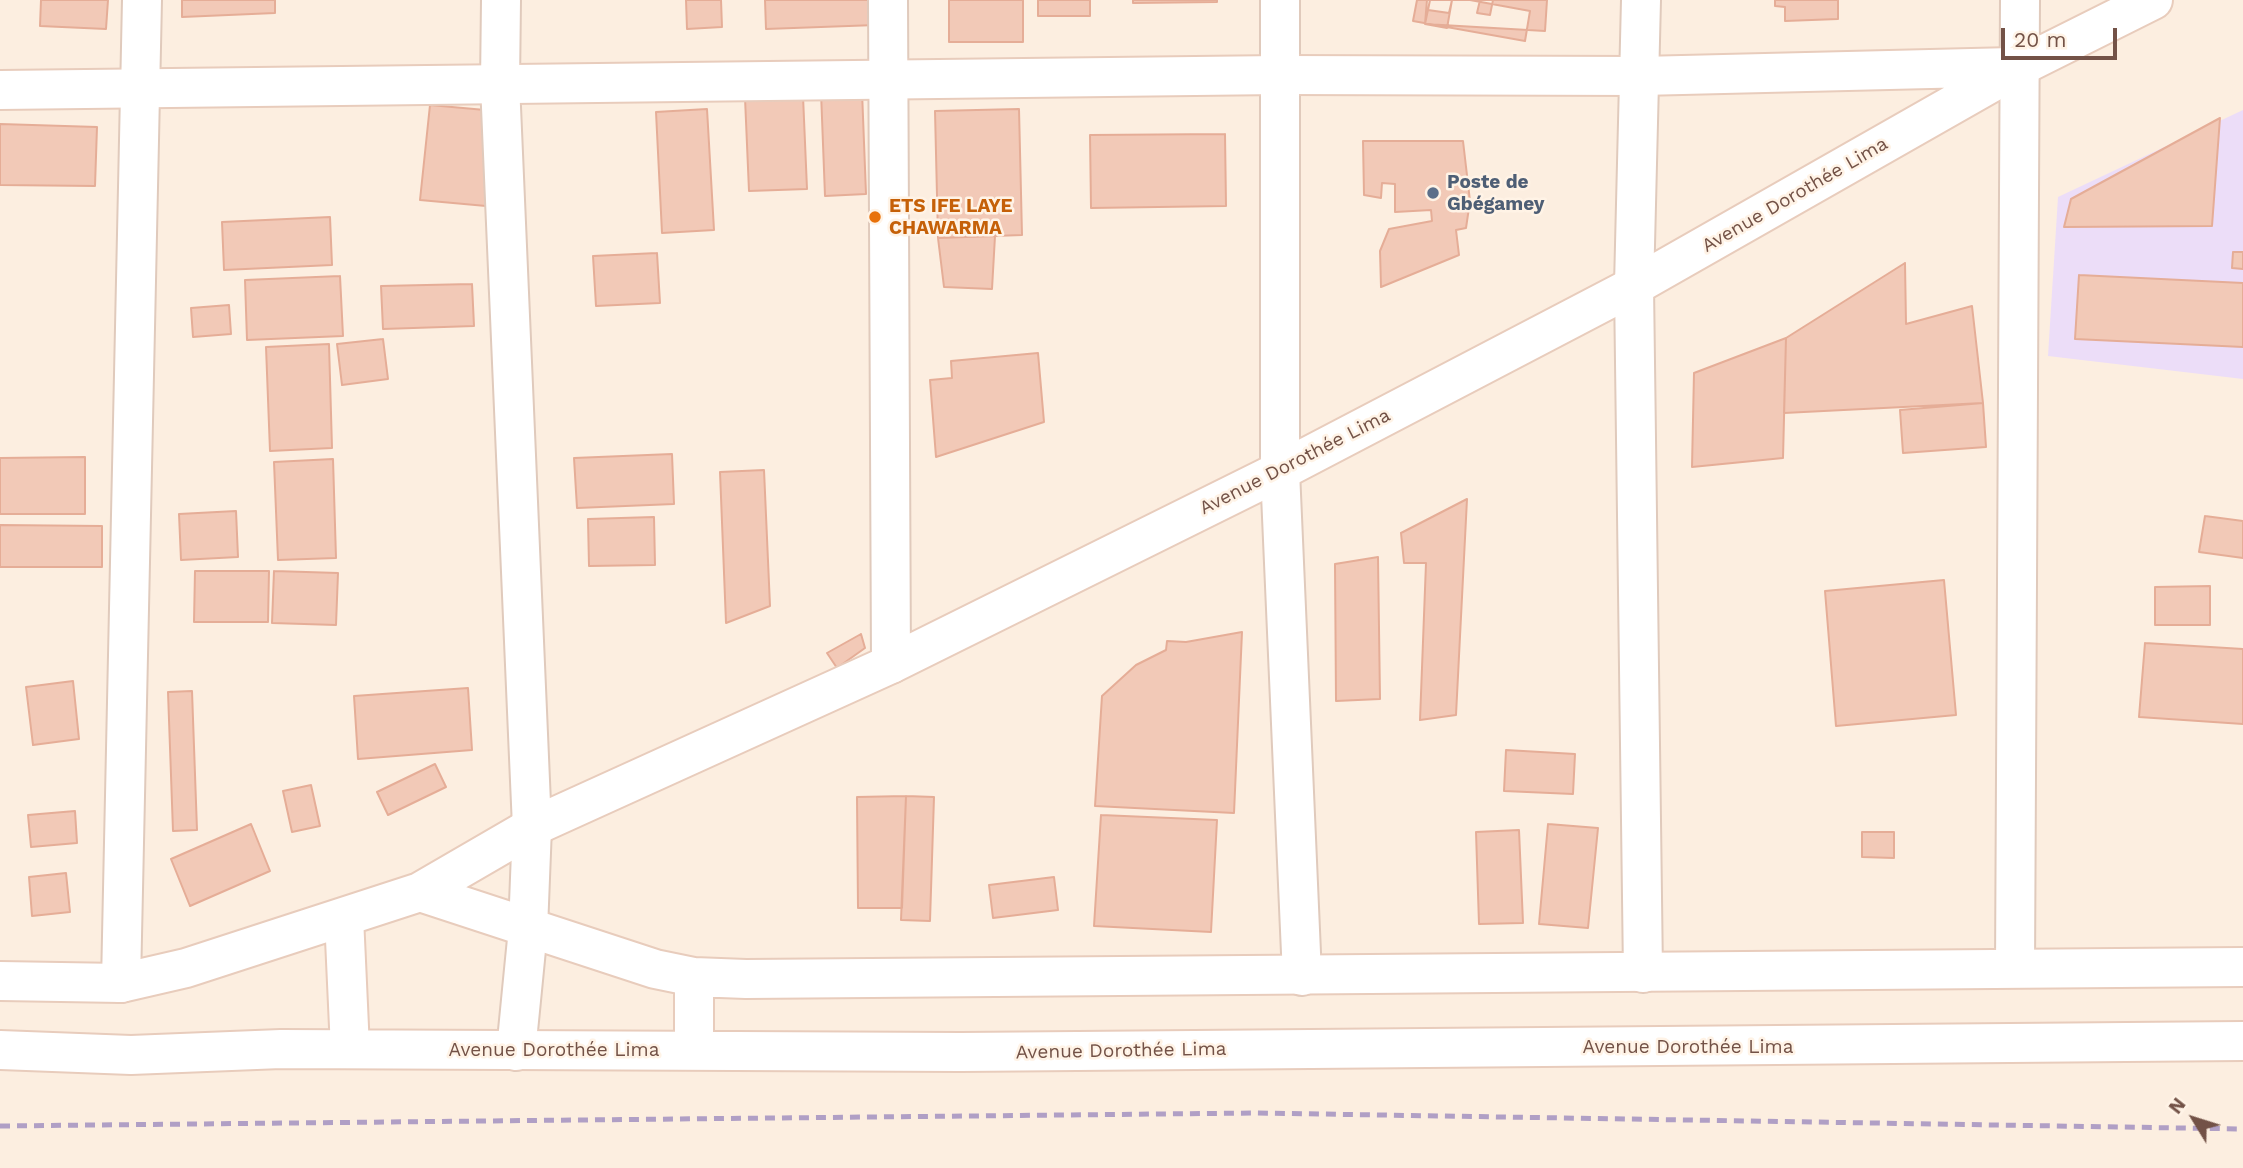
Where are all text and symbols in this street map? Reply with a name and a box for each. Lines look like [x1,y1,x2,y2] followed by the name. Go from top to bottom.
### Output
[2005,14,2120,58] scale bar
[2014,27,2066,52] text: 20 m
[1698,132,1892,258] street label: Avenue Dorothée Lima
[1447,171,1545,215] place label: Poste de Gbégamey
[1425,185,1441,201] marker: Poste de Gbégamey
[889,195,1013,239] place label: ETS IFE LAYE CHAWARMA
[867,209,883,225] marker: ETS IFE LAYE CHAWARMA
[1196,404,1394,520] street label: Avenue Dorothée Lima
[1583,1036,1793,1058] street label: Avenue Dorothée Lima
[1015,1038,1227,1064] street label: Avenue Dorothée Lima
[449,1039,659,1061] street label: Avenue Dorothée Lima
[2159,1084,2229,1154] north arrow
[2164,1093,2190,1118] text: N

